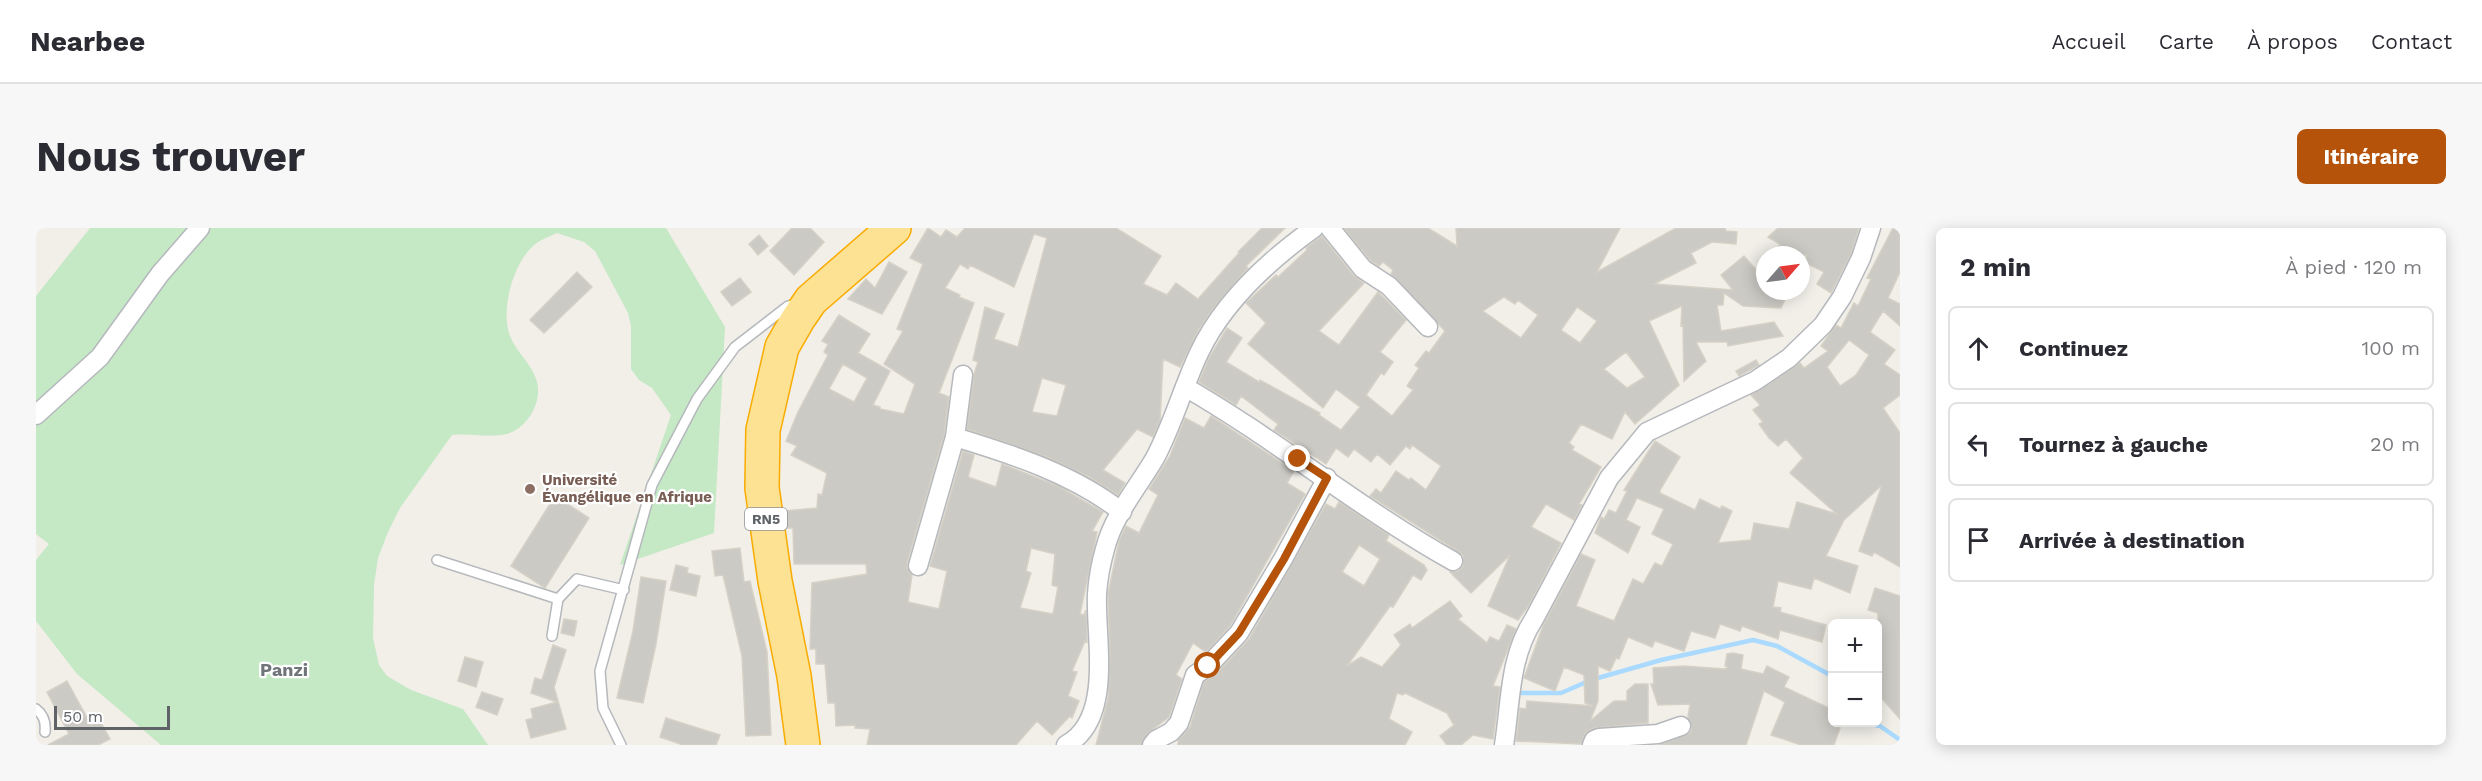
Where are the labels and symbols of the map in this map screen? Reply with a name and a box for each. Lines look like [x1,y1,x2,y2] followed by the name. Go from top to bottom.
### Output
[1756,246,1810,300] north arrow
[1284,445,1310,471] route end
[542,471,712,506] place label: Université Évangélique en Afrique
[523,482,537,496] marker: Université Évangélique en Afrique
[745,508,787,530] road number: RN5
[1194,652,1220,678] route start
[260,659,308,680] district label: Panzi
[54,703,170,730] scale bar

